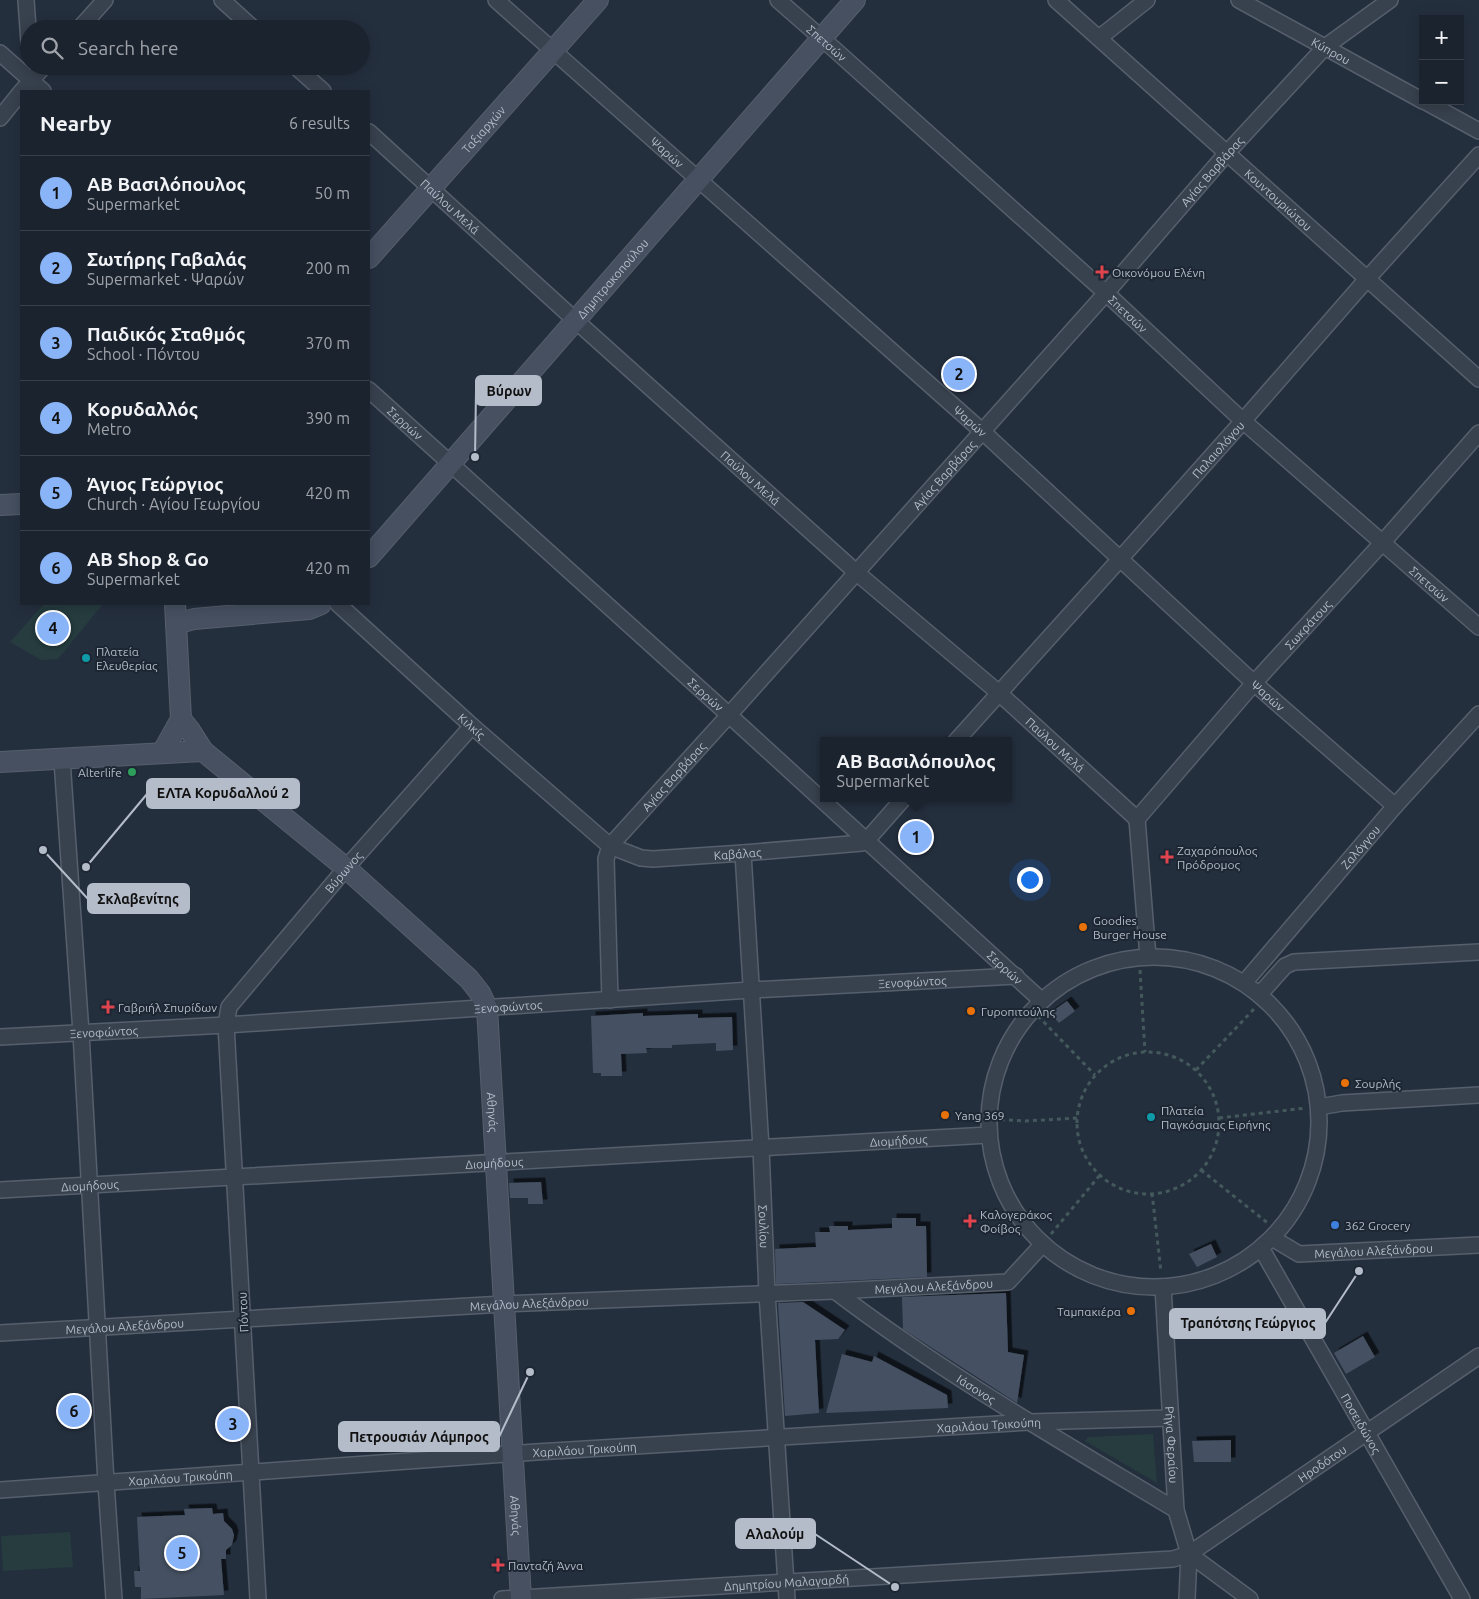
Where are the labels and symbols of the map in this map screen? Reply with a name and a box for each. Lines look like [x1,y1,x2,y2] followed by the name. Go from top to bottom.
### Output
[805,22,849,64] street label: Σπετσών
[1310,35,1353,66] street label: Κύπρου
[459,103,508,156] street label: Ταξιαρχών
[1178,133,1247,208] street label: Αγίας Βαρβάρας
[648,134,687,170] street label: Ψαρών
[1243,166,1315,233] street label: Κουντουριώτου
[418,176,482,236] street label: Παύλου Μελά
[574,236,650,321] street label: Δημητρακοπούλου
[1096,266,1108,278] marker: Οικονόμου Ελένη
[1112,266,1205,279] place label: Οικονόμου Ελένη
[1106,292,1150,335] street label: Σπετσών
[943,355,975,393] pin: 2
[476,376,541,405] callout: Βύρων
[486,383,532,399] text: Βύρων
[951,403,990,439] street label: Ψαρών
[385,404,426,442] street label: Σερρών
[1189,418,1246,480] street label: Παλαιολόγου
[910,437,979,512] street label: Αγίας Βαρβάρας
[719,448,783,507] street label: Παύλου Μελά
[1407,563,1452,605] street label: Σπετσών
[1282,597,1334,651] street label: Σωκράτους
[37,609,69,647] pin: 4
[96,645,158,673] place label: Πλατεία Ελευθερίας
[80,652,92,664] marker: Πλατεία Ελευθερίας
[686,675,726,714] street label: Σερρών
[1249,677,1287,713] street label: Ψαρών
[456,710,488,742] street label: Κιλκίς
[1023,714,1087,774] street label: Παύλου Μελά
[639,739,709,813] street label: Αγίας Βαρβάρας
[78,766,122,779] place label: Alterlife
[126,766,138,778] marker: Alterlife
[147,779,299,808] callout: ΕΛΤΑ Κορυδαλλού 2
[157,785,289,801] text: ΕΛΤΑ Κορυδαλλού 2
[900,818,932,856] pin: 1
[1338,823,1382,871] street label: Ζαλόγγου
[1177,844,1258,872] place label: Ζαχαρόπουλος Πρόδρομος
[713,845,762,861] street label: Καβάλας
[322,848,365,895] street label: Βύρωνος
[1161,851,1173,863] marker: Ζαχαρόπουλος Πρόδρομος
[1017,867,1043,893] your location
[88,884,189,913] callout: Σκλαβενίτης
[97,891,179,907] text: Σκλαβενίτης
[1093,914,1167,941] place label: Goodies Burger House
[1077,921,1089,933] marker: Goodies Burger House
[985,948,1025,987] street label: Σερρών
[878,973,947,990] street label: Ξενοφώντος
[474,997,543,1015] street label: Ξενοφώντος
[102,1001,114,1013] marker: Γαβριήλ Σπυρίδων
[118,1001,217,1014] place label: Γαβριήλ Σπυρίδων
[965,1005,977,1017] marker: Γυροπιτούλης
[981,1005,1055,1019] place label: Γυροπιτούλης
[69,1023,139,1040] street label: Ξενοφώντος
[1339,1077,1351,1089] marker: Σουρλής
[1355,1077,1401,1091] place label: Σουρλής
[485,1092,501,1133] street label: Αθηνάς
[1161,1104,1271,1132] place label: Πλατεία Παγκόσμιας Ειρήνης
[939,1109,951,1121] marker: Yang 369
[955,1109,1005,1122] place label: Yang 369
[1145,1111,1157,1123] marker: Πλατεία Παγκόσμιας Ειρήνης
[869,1132,928,1148] street label: Διομήδους
[465,1154,524,1171] street label: Διομήδους
[61,1177,120,1193] street label: Διομήδους
[757,1204,772,1248] street label: Σουλίου
[980,1208,1053,1236] place label: Καλογεράκος Φοίβος
[964,1215,976,1227] marker: Καλογεράκος Φοίβος
[1329,1219,1341,1231] marker: 362 Grocery
[1345,1219,1411,1232] place label: 362 Grocery
[1314,1241,1433,1260] street label: Μεγάλου Αλεξάνδρου
[874,1276,993,1295] street label: Μεγάλου Αλεξάνδρου
[235,1291,251,1333] street label: Πόντου
[469,1294,589,1312] street label: Μεγάλου Αλεξάνδρου
[1057,1305,1121,1318] place label: Ταμπακιέρα
[1125,1305,1137,1317] marker: Ταμπακιέρα
[1170,1309,1325,1338] callout: Τραπότσης Γεώργιος
[1180,1315,1316,1331] text: Τραπότσης Γεώργιος
[65,1316,185,1336] street label: Μεγάλου Αλεξάνδρου
[955,1372,998,1407] street label: Ιάσονος
[1339,1391,1384,1457] street label: Ποσειδώνος
[58,1392,90,1430] pin: 6
[217,1405,249,1443] pin: 3
[1163,1406,1181,1484] street label: Ρήγα Φεραίου
[936,1415,1041,1434] street label: Χαριλάου Τρικούπη
[339,1422,499,1451] callout: Πετρουσιάν Λάμπρος
[349,1429,489,1445] text: Πετρουσιάν Λάμπρος
[532,1439,637,1459] street label: Χαριλάου Τρικούπη
[1295,1442,1349,1484] street label: Ηροδότου
[128,1467,233,1487] street label: Χαριλάου Τρικούπη
[509,1495,524,1536] street label: Αθηνάς
[736,1519,815,1548] callout: Αλαλούμ
[746,1526,804,1542] text: Αλαλούμ
[166,1534,198,1572] pin: 5
[492,1559,504,1571] marker: Πανταζή Άννα
[508,1559,583,1572] place label: Πανταζή Άννα
[724,1572,849,1592] street label: Δημητρίου Μαλαγαρδή

